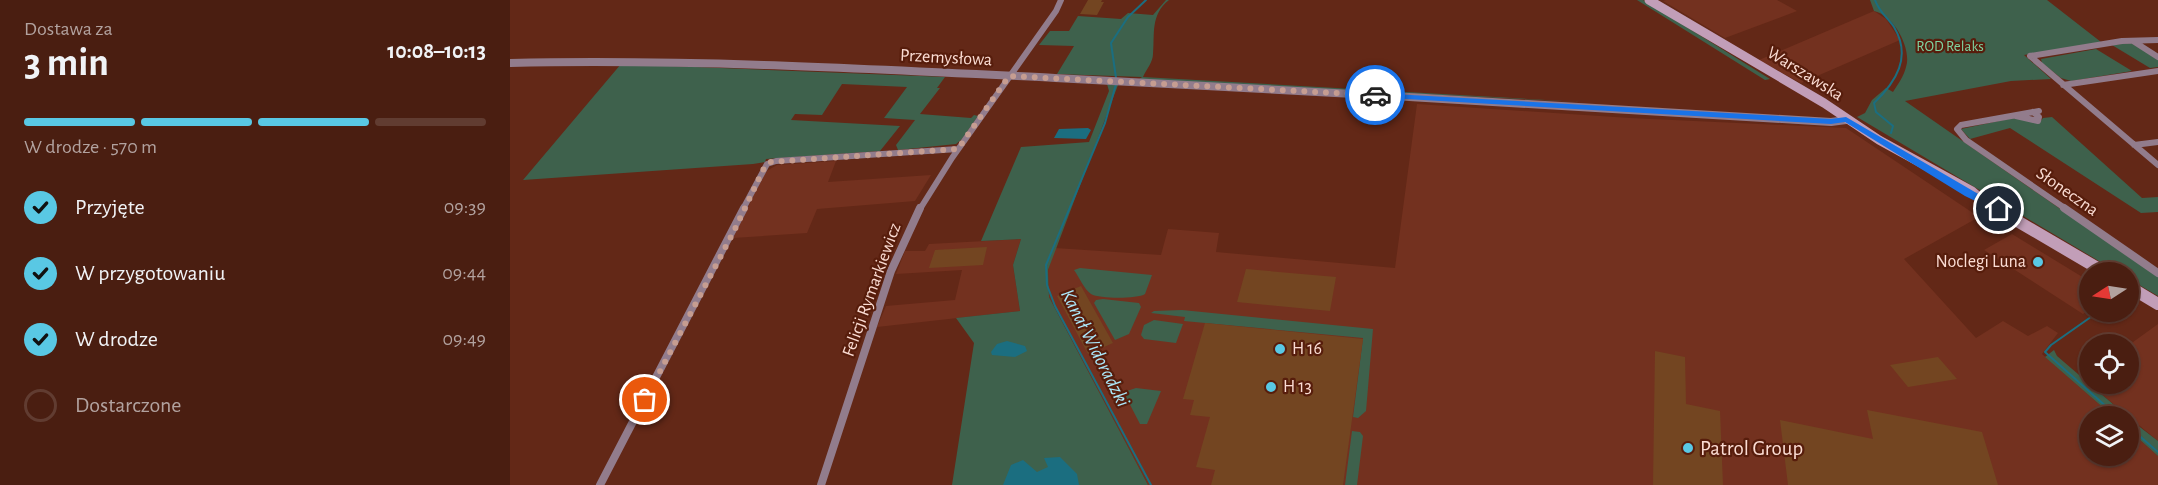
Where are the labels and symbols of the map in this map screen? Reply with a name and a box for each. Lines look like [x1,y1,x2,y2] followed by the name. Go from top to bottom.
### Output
[1916,39,1984,54] park label: ROD Relaks
[1764,44,1846,104] street label: Warszawska
[899,47,993,69] street label: Przemysłowa
[1345,65,1405,125] courier
[2033,164,2101,220] street label: Słoneczna
[1973,183,2024,234] pin
[839,221,905,359] street label: Felicji Rymarkiewicz
[1936,253,2026,271] place label: Noclegi Luna
[2031,255,2045,269] marker: Noclegi Luna
[2079,262,2139,322] north arrow
[1057,286,1133,410] water label: Kanał Widoradzki
[1292,340,1322,358] place label: H 16
[1273,342,1287,356] marker: H 16
[619,374,670,425] pin
[1283,378,1312,396] place label: H 13
[1264,380,1278,394] marker: H 13
[1700,438,1803,459] place label: Patrol Group
[1681,441,1695,455] marker: Patrol Group

